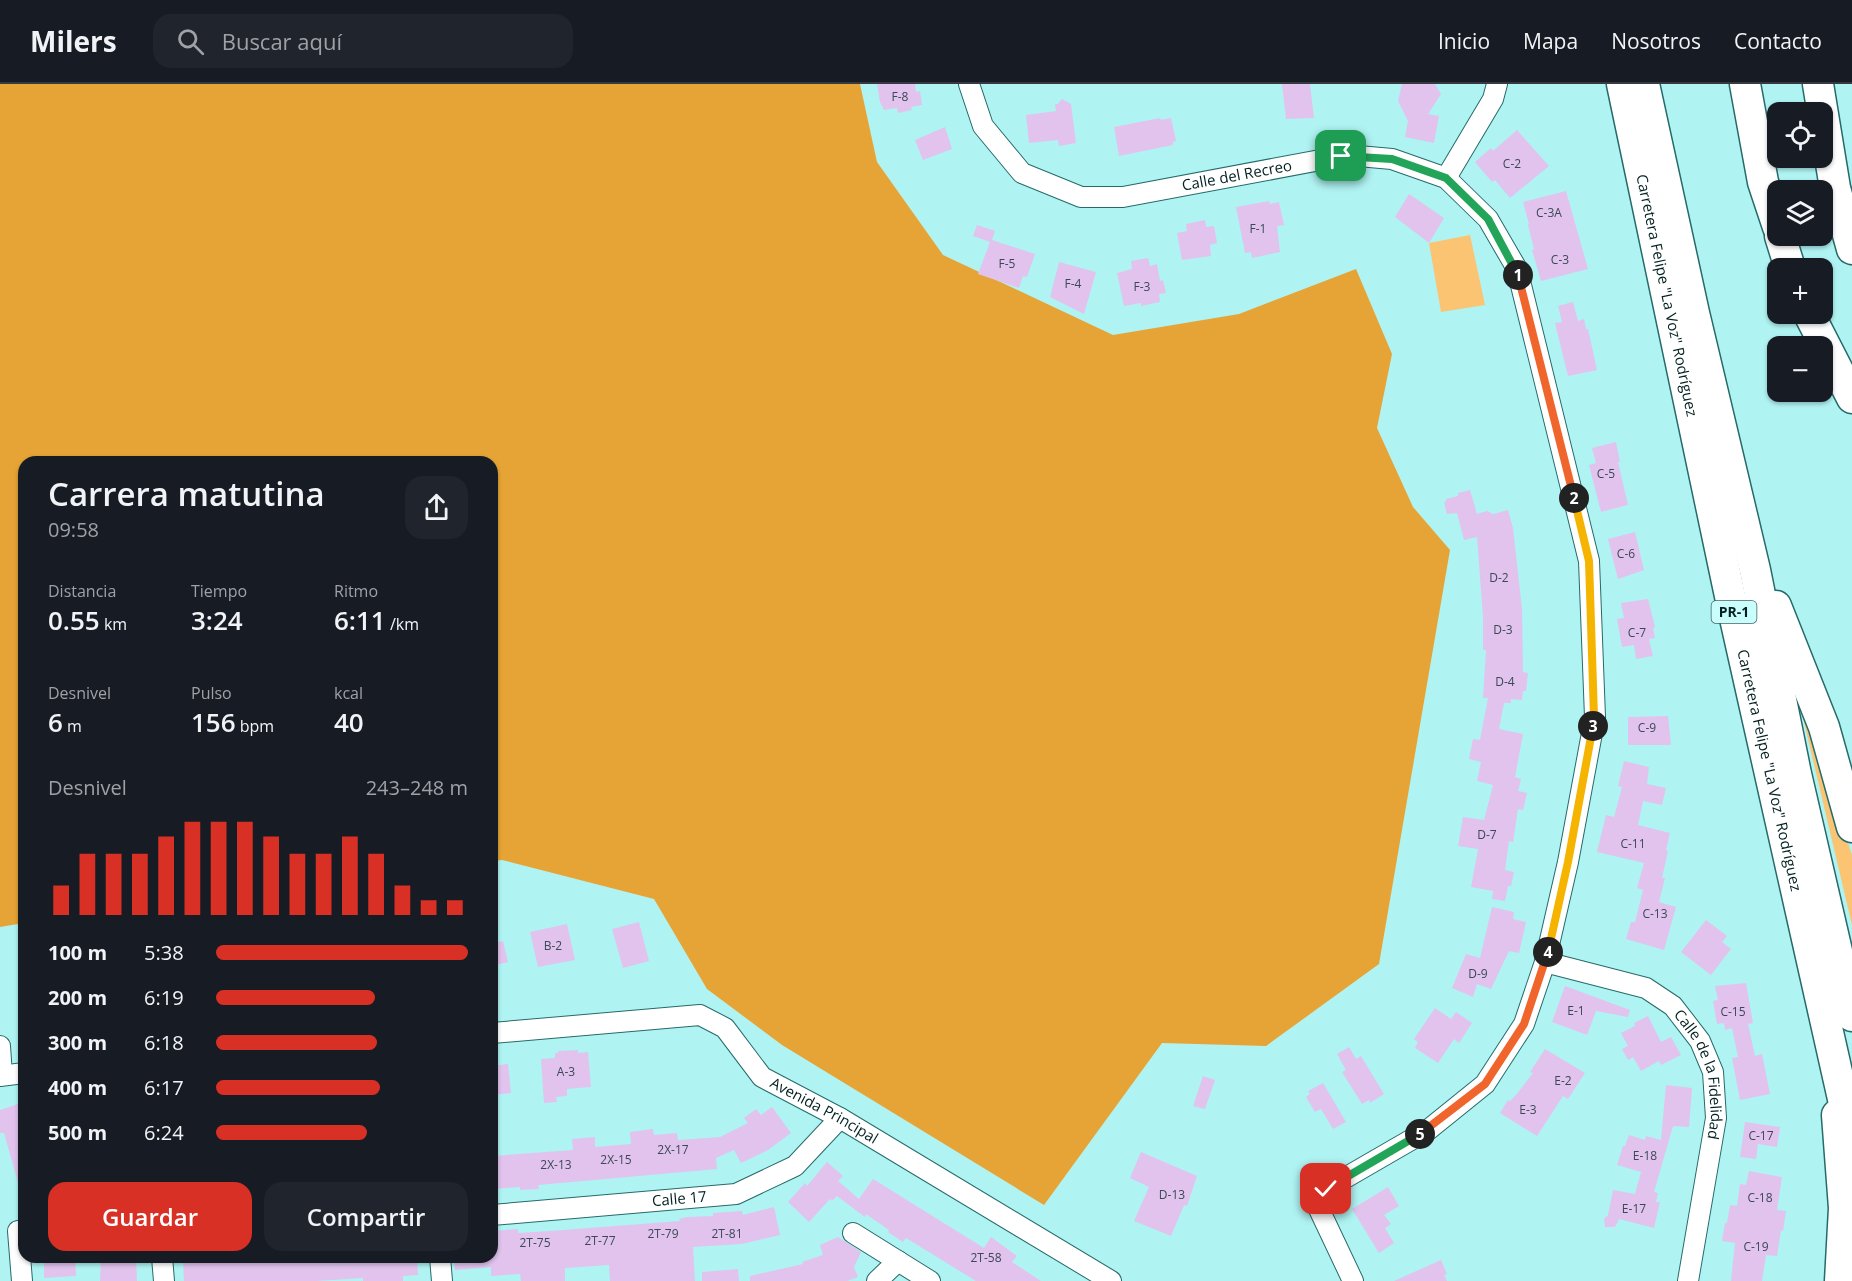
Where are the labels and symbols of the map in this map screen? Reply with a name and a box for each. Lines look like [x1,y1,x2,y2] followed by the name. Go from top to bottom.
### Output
[892,88,909,105] house number: F-8
[1315,130,1366,181] pin
[1180,155,1293,195] street label: Calle del Recreo
[1503,155,1521,172] house number: C-2
[1632,172,1703,418] street label: Carretera Felipe "La Voz" Rodríguez
[1536,204,1562,221] house number: C-3A
[1250,220,1266,237] house number: F-1
[1551,251,1569,268] house number: C-3
[999,255,1016,272] house number: F-5
[1503,260,1533,290] pin: 1
[1065,275,1082,292] house number: F-4
[1134,278,1151,295] house number: F-3
[1597,465,1615,482] house number: C-5
[1559,483,1589,513] pin: 2
[1617,545,1635,562] house number: C-6
[1489,569,1509,586] house number: D-2
[1712,601,1756,623] road number: PR-1
[1493,621,1513,638] house number: D-3
[1628,624,1646,641] house number: C-7
[1733,647,1807,893] street label: Carretera Felipe "La Voz" Rodríguez
[1495,673,1515,690] house number: D-4
[1578,711,1608,741] pin: 3
[1638,719,1656,736] house number: C-9
[1477,826,1497,843] house number: D-7
[1620,835,1646,852] house number: C-11
[1642,905,1668,922] house number: C-13
[544,937,562,954] house number: B-2
[1533,937,1563,967] pin: 4
[1468,965,1488,982] house number: D-9
[1567,1002,1585,1019] house number: E-1
[1720,1003,1746,1020] house number: C-15
[1670,1005,1727,1141] street label: Calle de la Fidelidad
[557,1063,575,1080] house number: A-3
[767,1072,882,1148] street label: Avenida Principal
[1554,1072,1572,1089] house number: E-2
[1519,1101,1537,1118] house number: E-3
[1405,1119,1435,1149] pin: 5
[1748,1127,1774,1144] house number: C-17
[657,1141,689,1158] house number: 2X-17
[1633,1147,1657,1164] house number: E-18
[600,1151,632,1168] house number: 2X-15
[540,1156,572,1173] house number: 2X-13
[1300,1163,1351,1214] pin
[651,1186,707,1210] street label: Calle 17
[1159,1186,1185,1203] house number: D-13
[1747,1189,1773,1206] house number: C-18
[1622,1200,1646,1217] house number: E-17
[647,1225,679,1242] house number: 2T-79
[711,1225,743,1242] house number: 2T-81
[584,1232,616,1249] house number: 2T-77
[519,1234,551,1251] house number: 2T-75
[1743,1238,1769,1255] house number: C-19
[970,1249,1002,1266] house number: 2T-58

